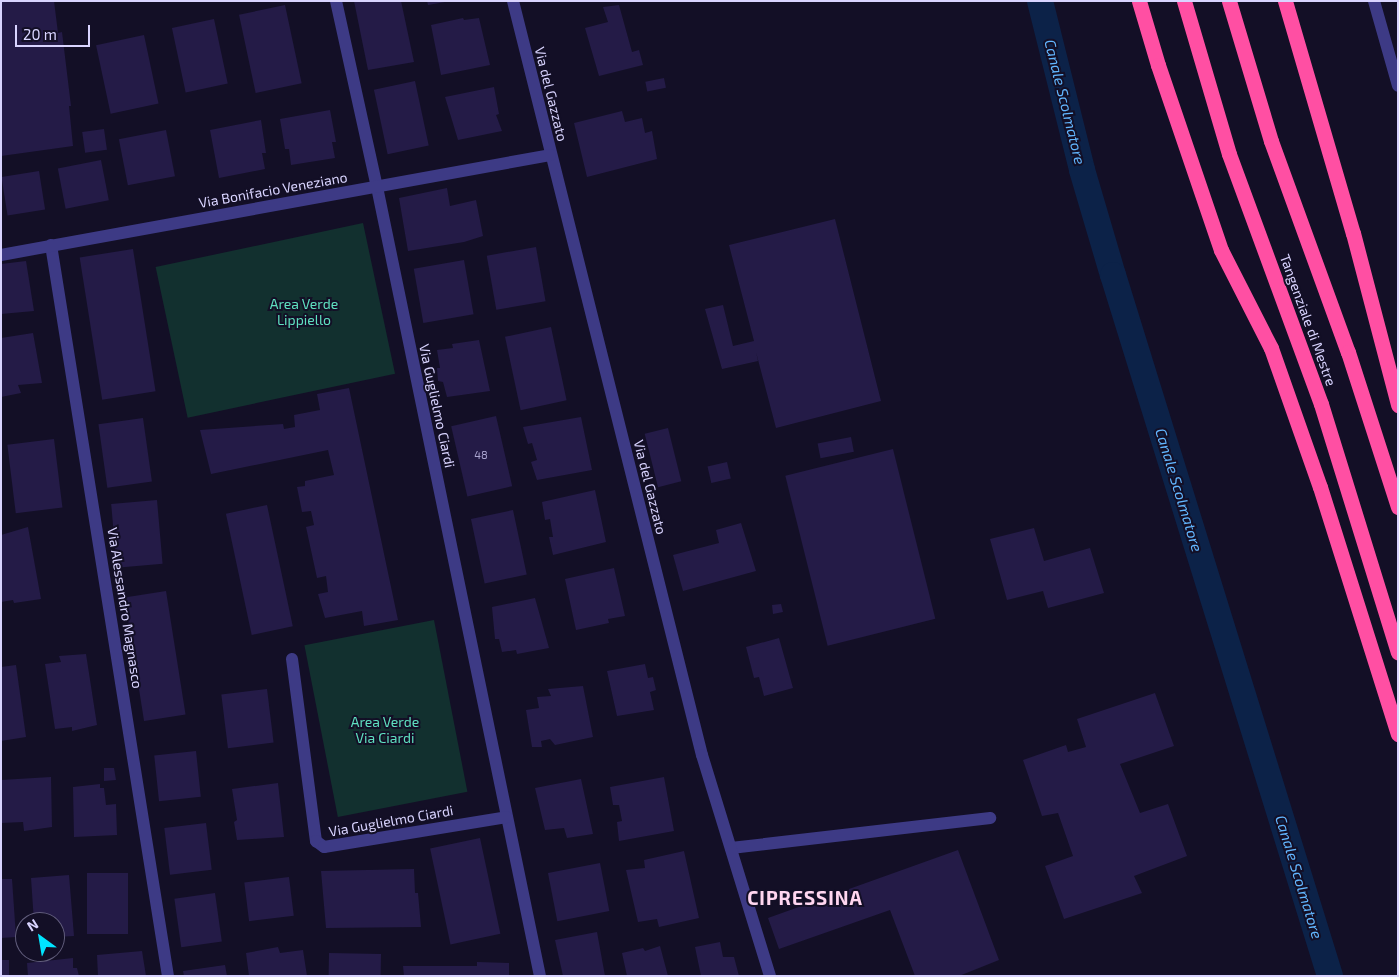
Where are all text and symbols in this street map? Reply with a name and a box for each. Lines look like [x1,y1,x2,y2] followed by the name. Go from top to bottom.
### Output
[18,15,92,47] scale bar
[23,25,57,43] text: 20 m
[1041,38,1089,166] water label: Canale Scolmatore
[531,45,571,143] street label: Via del Gazzato
[197,169,349,211] street label: Via Bonifacio Veneziano
[1276,252,1340,388] street label: Tangenziale di Mestre
[270,296,338,328] park label: Area Verde Lippiello
[416,343,458,469] street label: Via Guglielmo Ciardi
[1152,426,1206,554] water label: Canale Scolmatore
[630,438,670,536] street label: Via del Gazzato
[474,448,488,462] house number: 48
[104,526,146,690] street label: Via Alessandro Magnasco
[351,714,419,746] park label: Area Verde Via Ciardi
[327,802,455,840] street label: Via Guglielmo Ciardi
[1272,813,1326,941] water label: Canale Scolmatore
[746,887,864,909] district label: CIPRESSINA
[15,912,65,962] north arrow
[24,915,41,935] text: N

